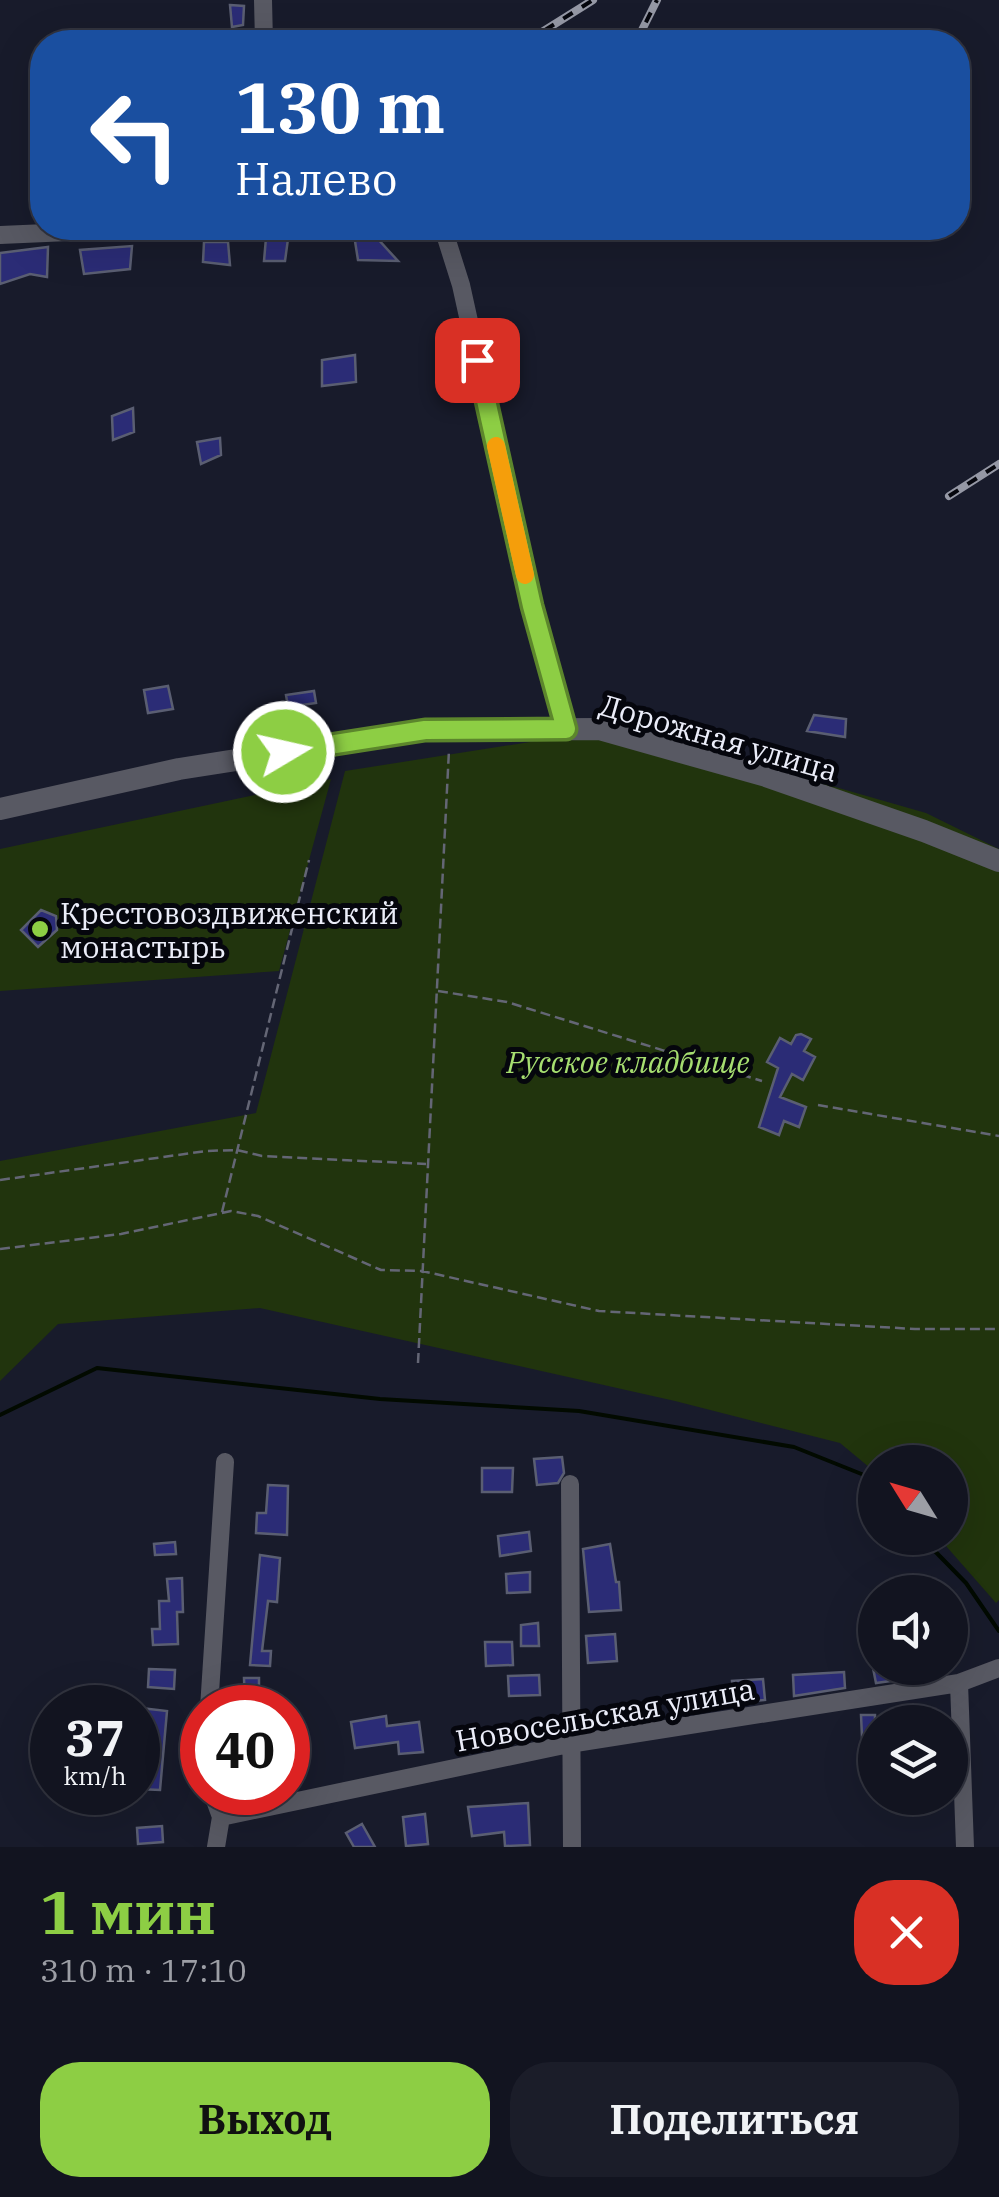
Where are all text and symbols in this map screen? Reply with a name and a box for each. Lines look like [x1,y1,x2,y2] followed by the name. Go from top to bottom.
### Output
[235,61,445,152] text: 130 m
[70,70,200,200] icon: left
[235,149,397,207] text: Налево
[435,318,520,403] pin
[450,333,505,388] icon: arrive
[596,684,842,790] street label: Дорожная улица
[232,700,336,804] position arrow
[60,893,399,966] place label: Крестовоздвиженский монастырь
[29,918,51,940] marker: Крестовоздвиженский монастырь
[505,1042,750,1081] park label: Русское кладбище
[858,1445,968,1555] north arrow
[858,1445,968,1815] map controls
[858,1575,968,1685] button: sound
[452,1668,758,1760] street label: Новосельская улица
[180,1685,310,1815] speed limit sign: 40
[65,1705,125,1770] text: 37
[858,1705,968,1815] button: layers
[63,1759,127,1792] text: km/h
[40,1872,216,1951] text: 1 мин
[854,1880,959,1985] button: close
[40,1949,247,1991] text: 310 m · 17:10
[40,2062,490,2177] button: Выход
[510,2062,959,2177] button: Поделиться

